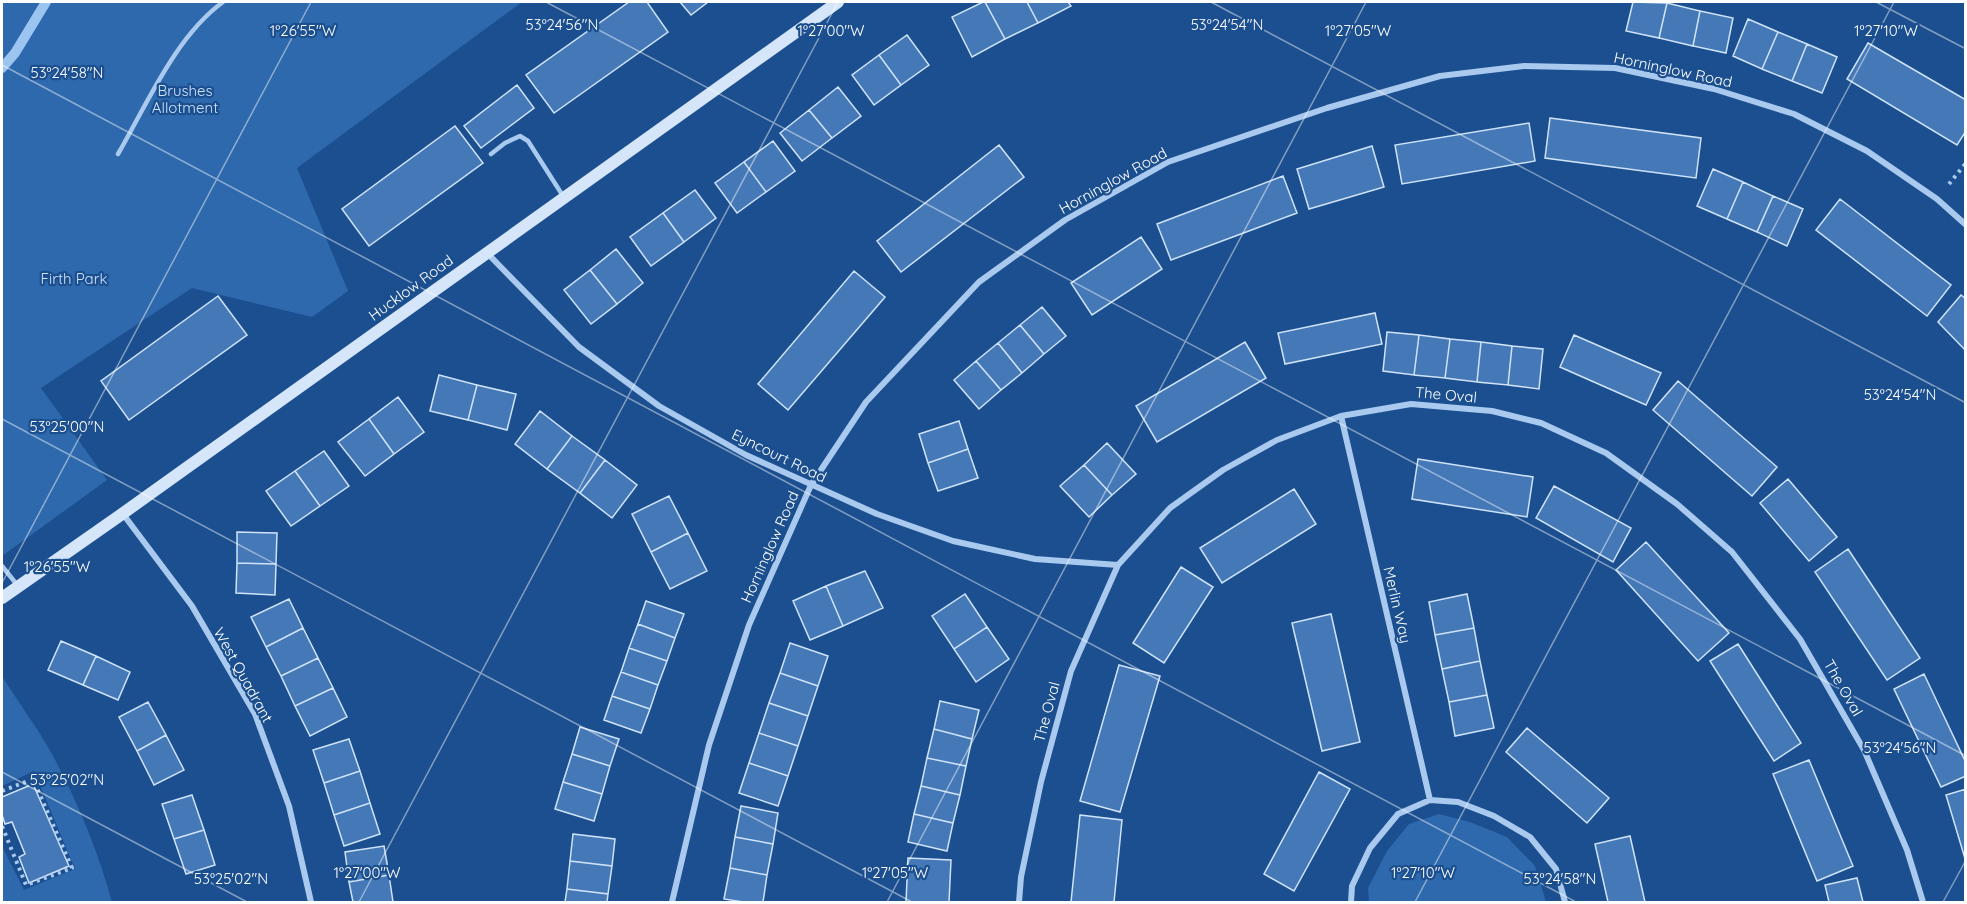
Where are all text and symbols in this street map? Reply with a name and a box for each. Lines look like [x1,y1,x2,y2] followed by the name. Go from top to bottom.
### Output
[526,15,598,34] text: 53°24'56"N
[1191,15,1263,34] text: 53°24'54"N
[270,21,337,40] text: 1°26'55"W
[797,21,865,40] text: 1°27'00"W
[1325,21,1392,40] text: 1°27'05"W
[1854,21,1918,40] text: 1°27'10"W
[1612,48,1734,91] street label: Horninglow Road
[31,63,103,82] text: 53°24'58"N
[152,81,218,117] park label: Brushes Allotment
[1055,143,1170,218] street label: Horninglow Road
[365,251,457,325] street label: Hucklow Road
[41,269,107,288] park label: Firth Park
[1414,382,1478,407] street label: The Oval
[1864,385,1936,404] text: 53°24'54"N
[30,417,104,436] text: 53°25'00"N
[729,424,830,487] street label: Eyncourt Road
[736,488,803,606] street label: Horninglow Road
[24,557,91,576] text: 1°26'55"W
[1379,565,1416,645] street label: Merlin Way
[209,624,277,726] street label: West Quadrant
[1820,656,1867,719] street label: The Oval
[1029,679,1064,744] street label: The Oval
[1864,738,1936,757] text: 53°24'56"N
[30,770,104,789] text: 53°25'02"N
[333,863,401,882] text: 1°27'00"W
[862,863,929,882] text: 1°27'05"W
[1391,863,1455,882] text: 1°27'10"W
[194,869,268,888] text: 53°25'02"N
[1524,869,1596,888] text: 53°24'58"N

